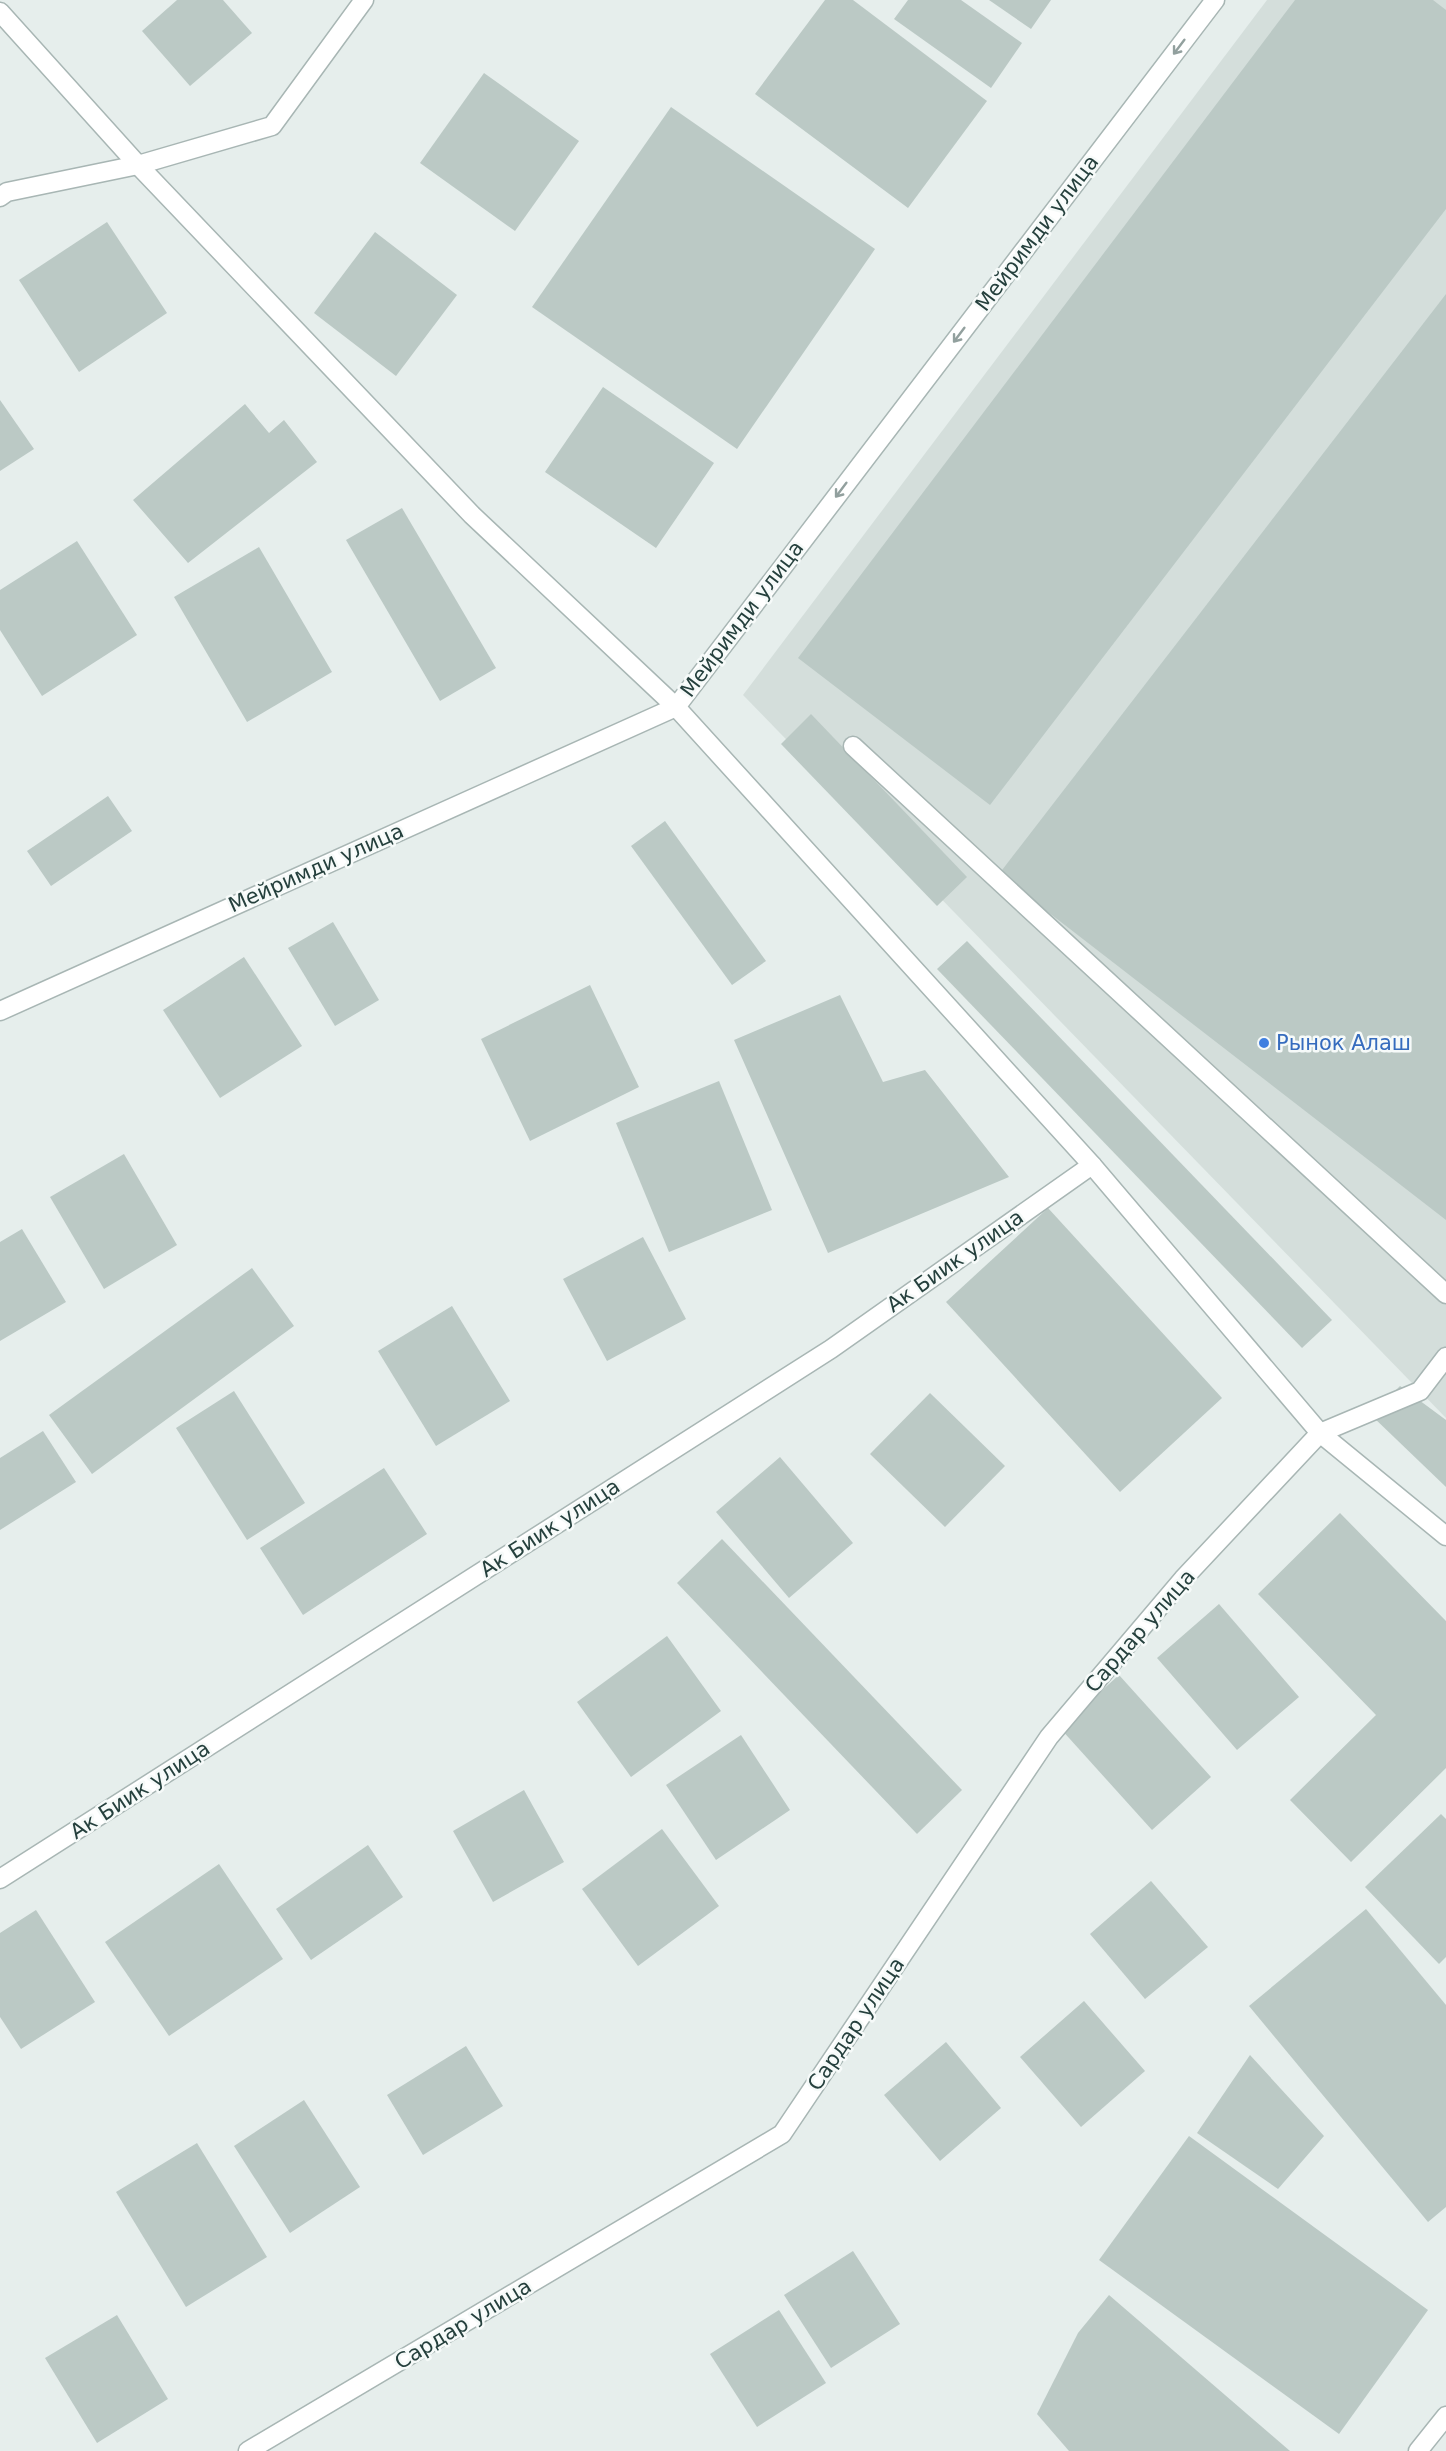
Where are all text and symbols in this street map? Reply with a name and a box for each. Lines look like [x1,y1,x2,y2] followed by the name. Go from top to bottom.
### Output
[1173,38,1185,54] one-way arrow
[971,150,1103,316] street label: Мейримди улица
[953,327,965,343] one-way arrow
[834,482,847,498] one-way arrow
[676,536,808,702] street label: Мейримди улица
[225,819,407,917] street label: Мейримди улица
[1276,1031,1411,1055] place label: Рынок Алаш
[1257,1036,1271,1050] marker: Рынок Алаш
[882,1205,1028,1317] street label: Ак Биик улица
[476,1474,624,1582] street label: Ак Биик улица
[1080,1565,1200,1697] street label: Сардар улица
[66,1736,214,1844] street label: Ак Биик улица
[803,1953,909,2095] street label: Сардар улица
[390,2274,536,2374] street label: Сардар улица

